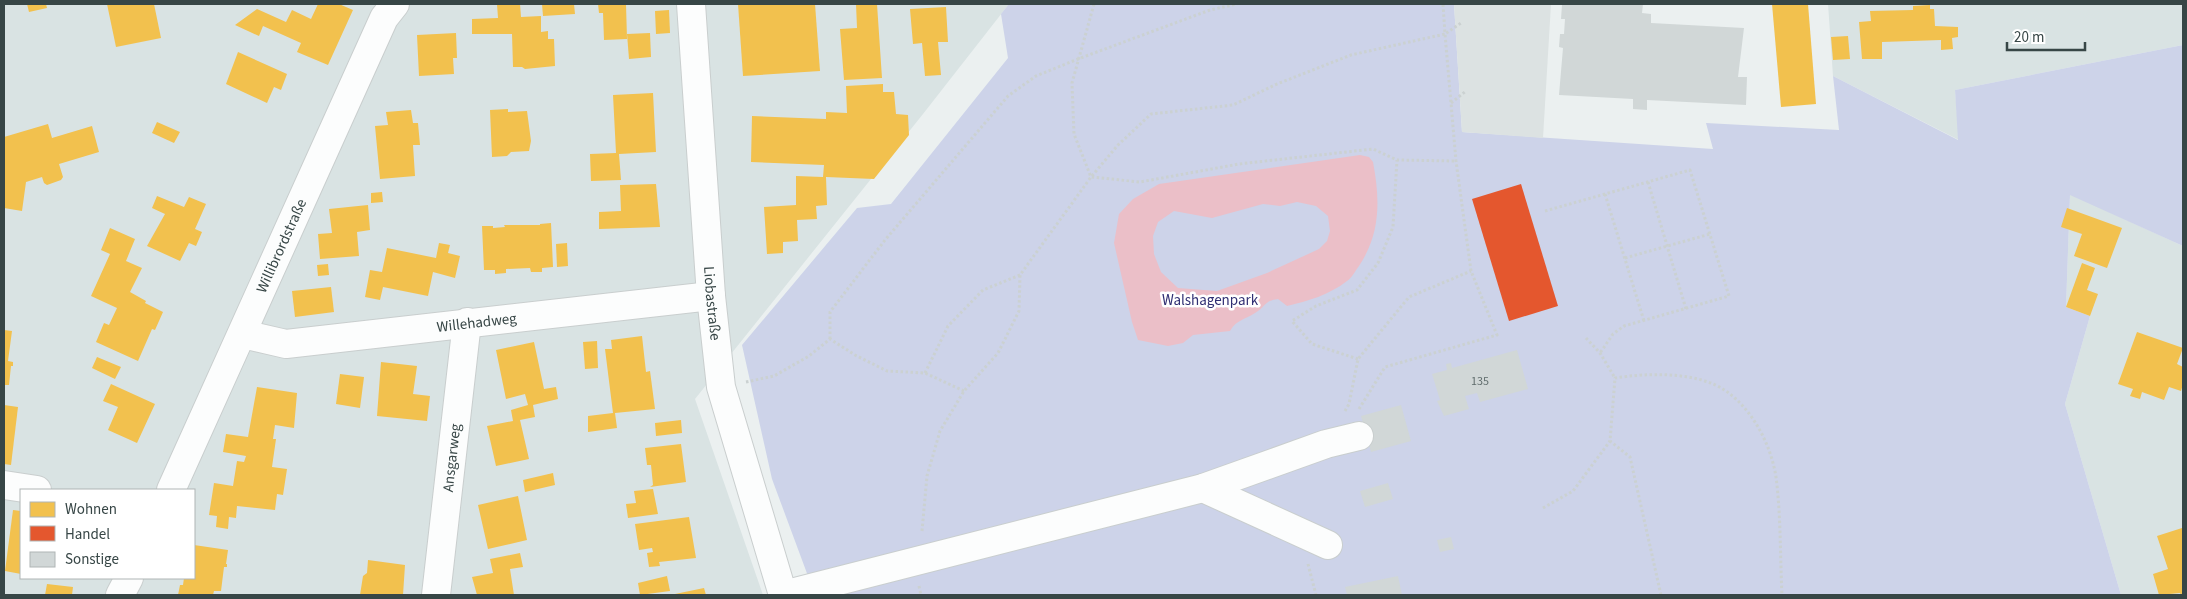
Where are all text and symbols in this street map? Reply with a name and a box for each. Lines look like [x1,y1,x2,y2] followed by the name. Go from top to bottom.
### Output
[2007,20,2084,52] scale bar
[2014,27,2044,48] text: 20 m
[251,195,312,296] street label: Willibrordstraße
[698,266,726,341] street label: Liobastraße
[1162,290,1259,311] park label: Walshagenpark
[436,308,518,338] street label: Willehadweg
[1471,373,1489,390] house number: 135
[438,422,466,493] street label: Ansgarweg
[20,489,195,579] legend
[65,499,117,520] text: Wohnen
[65,524,110,545] text: Handel
[65,549,119,570] text: Sonstige

